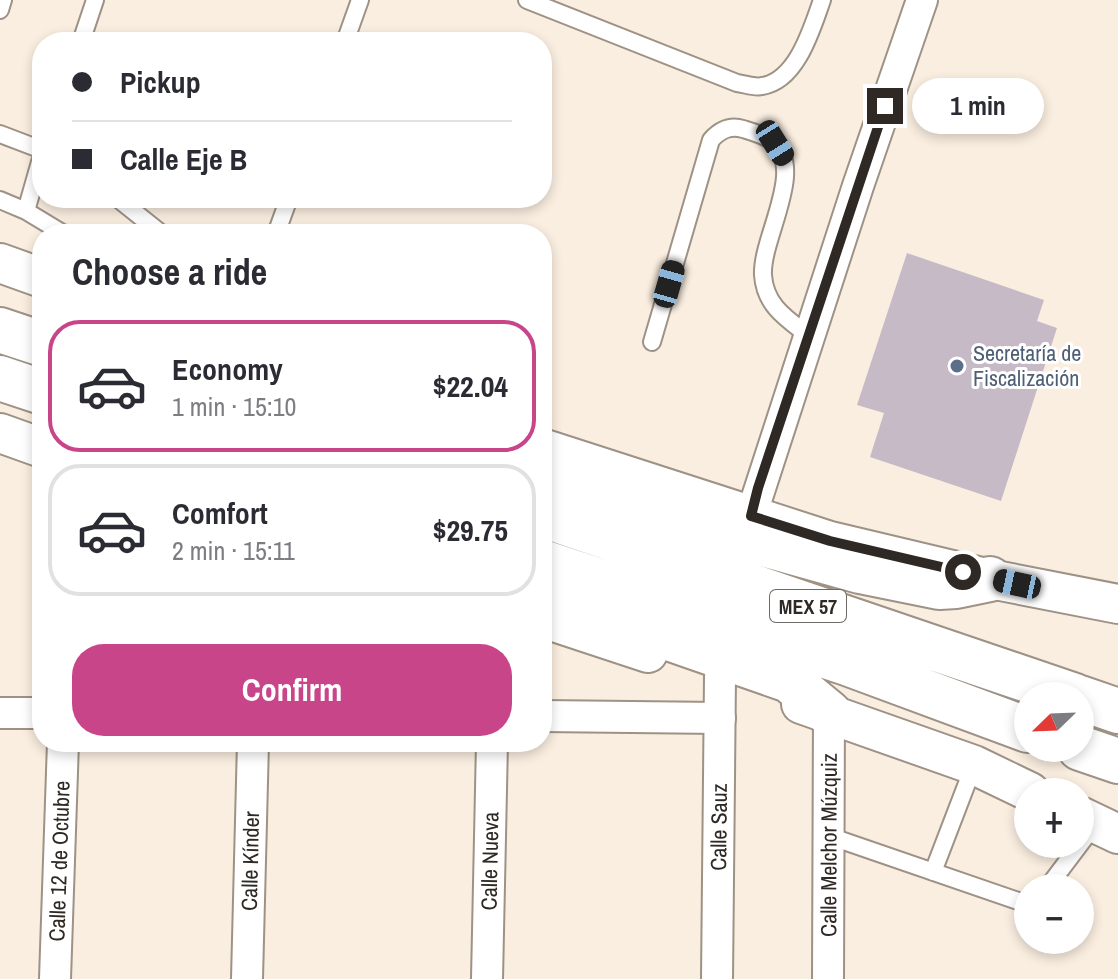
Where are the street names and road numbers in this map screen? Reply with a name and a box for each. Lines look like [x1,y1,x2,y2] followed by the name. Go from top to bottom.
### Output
[770,590,846,622] road number: MEX 57
[813,753,844,937] street label: Calle Melchor Múzquiz
[41,780,77,942] street label: Calle 12 de Octubre
[703,783,734,871] street label: Calle Sauz
[234,811,266,911] street label: Calle Kínder
[473,812,506,911] street label: Calle Nueva

